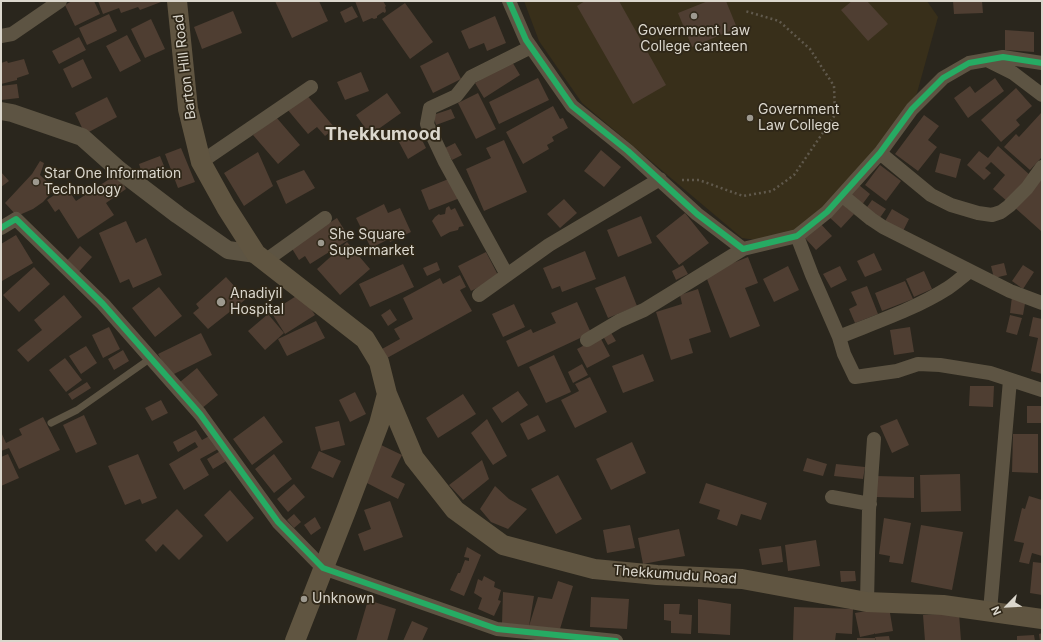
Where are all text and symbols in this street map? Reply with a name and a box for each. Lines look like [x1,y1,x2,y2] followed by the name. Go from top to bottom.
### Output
[689,11,699,21] marker: Government Law College canteen
[170,13,200,121] street label: Barton Hill Road
[638,23,750,56] place label: Government Law College canteen
[758,102,839,134] place label: Government Law College
[745,113,755,123] marker: Government Law College
[325,124,441,146] district label: Thekkumood
[44,166,181,198] place label: Star One Information Technology
[31,177,41,187] marker: Star One Information Technology
[329,227,414,260] place label: She Square Supermarket
[316,238,326,248] marker: She Square Supermarket
[230,286,284,318] place label: Anadiyil Hospital
[215,296,227,308] marker: Anadiyil Hospital
[612,562,738,588] street label: Thekkumudu Road
[987,586,1027,626] north arrow
[312,591,375,607] place label: Unknown
[299,594,309,604] marker: Unknown
[988,604,1004,618] text: N

